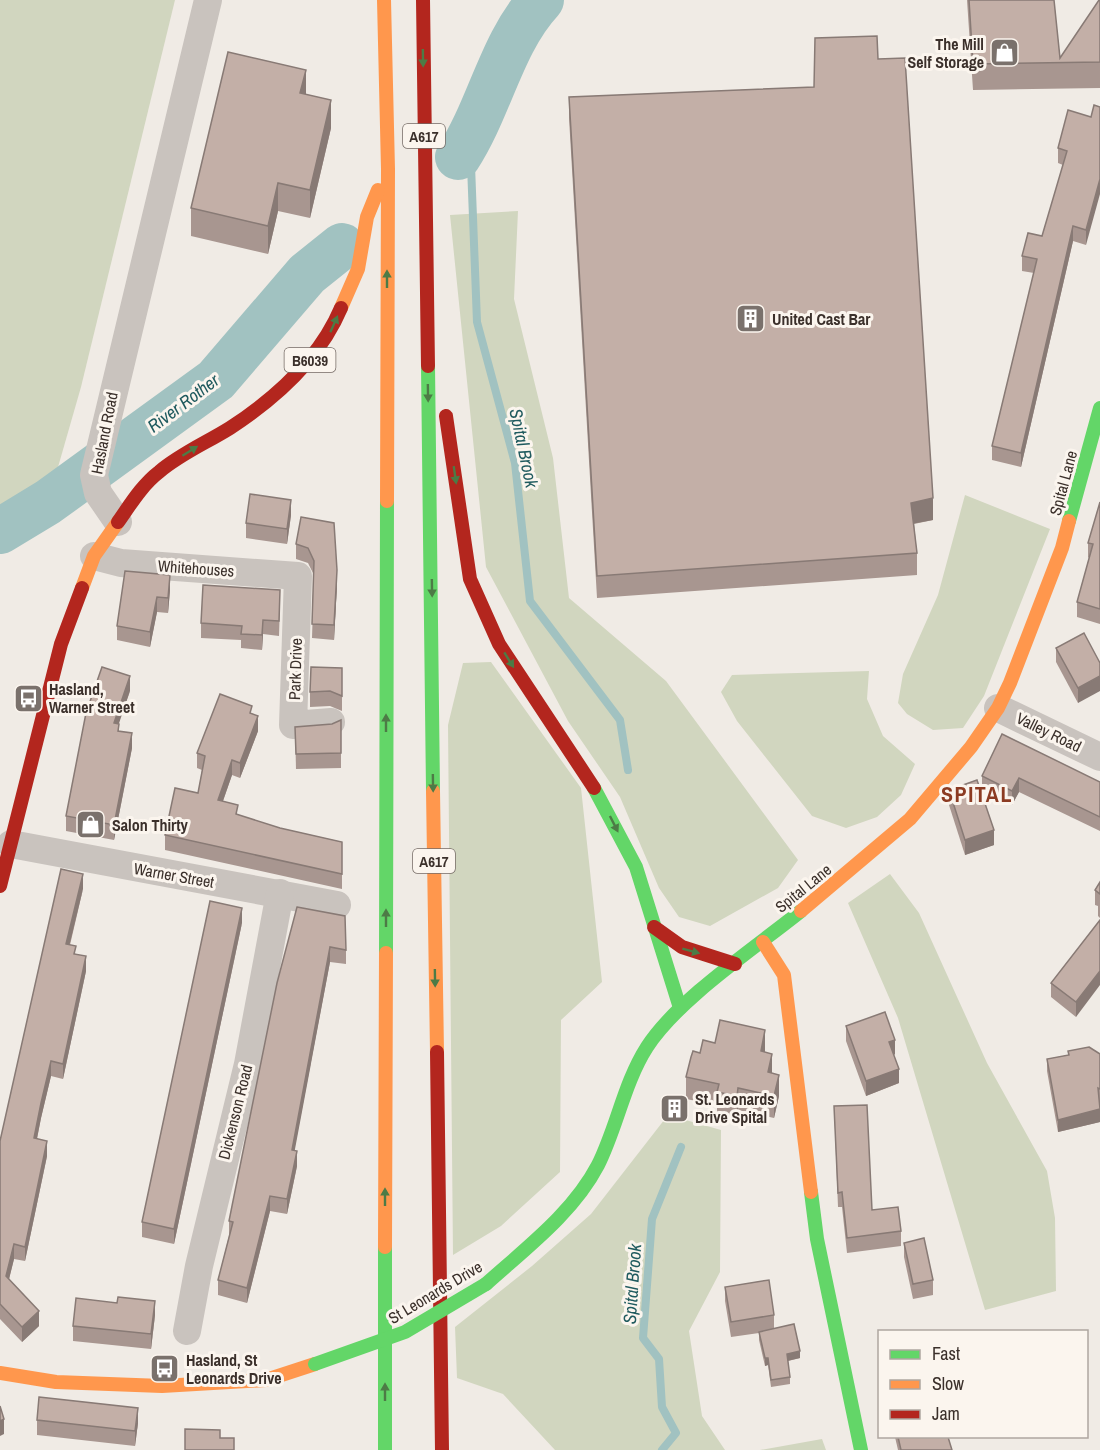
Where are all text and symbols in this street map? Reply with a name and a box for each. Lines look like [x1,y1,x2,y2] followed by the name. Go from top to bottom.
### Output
[907,33,984,73] place label: The Mill Self Storage
[989,37,1021,69] shop icon: The Mill Self Storage
[418,49,428,68] one-way arrow
[403,124,445,148] road number: A617
[382,269,392,288] one-way arrow
[735,303,767,335] building icon: United Cast Bar
[772,308,871,330] place label: United Cast Bar
[330,315,339,332] one-way arrow
[284,348,336,372] road number: B6039
[142,367,225,438] water label: River Rother
[424,383,433,402] one-way arrow
[85,390,123,476] street label: Hasland Road
[503,406,545,491] water label: Spital Brook
[182,445,198,456] one-way arrow
[1044,448,1082,518] street label: Spital Lane
[450,465,459,484] one-way arrow
[157,554,235,582] street label: Whitehouses
[427,578,437,597] one-way arrow
[283,638,307,700] street label: Park Drive
[503,652,514,668] one-way arrow
[49,678,135,718] place label: Hasland, Warner Street
[12,682,44,714] bus stop icon: Hasland, Warner Street
[1013,707,1085,757] street label: Valley Road
[381,713,391,732] one-way arrow
[429,773,438,792] one-way arrow
[941,779,1013,809] district label: SPITAL
[75,809,107,841] shop icon: Salon Thirty
[112,814,189,836] place label: Salon Thirty
[609,815,619,832] one-way arrow
[413,849,455,873] road number: A617
[132,857,216,893] street label: Warner Street
[770,859,836,917] street label: Spital Lane
[381,908,391,927] one-way arrow
[682,947,700,957] one-way arrow
[430,968,440,987] one-way arrow
[213,1062,257,1162] street label: Dickenson Road
[695,1088,774,1128] place label: St. Leonards Drive Spital
[658,1092,690,1124] building icon: St. Leonards Drive Spital
[380,1187,390,1206] one-way arrow
[617,1242,647,1325] water label: Spital Brook
[384,1255,486,1329] street label: St Leonards Drive
[878,1330,1088,1438] legend
[932,1341,960,1366] text: Fast
[186,1349,282,1389] place label: Hasland, St Leonards Drive
[149,1353,181,1385] bus stop icon: Hasland, St Leonards Drive
[932,1371,964,1396] text: Slow
[380,1382,390,1401] one-way arrow
[932,1401,960,1426] text: Jam

